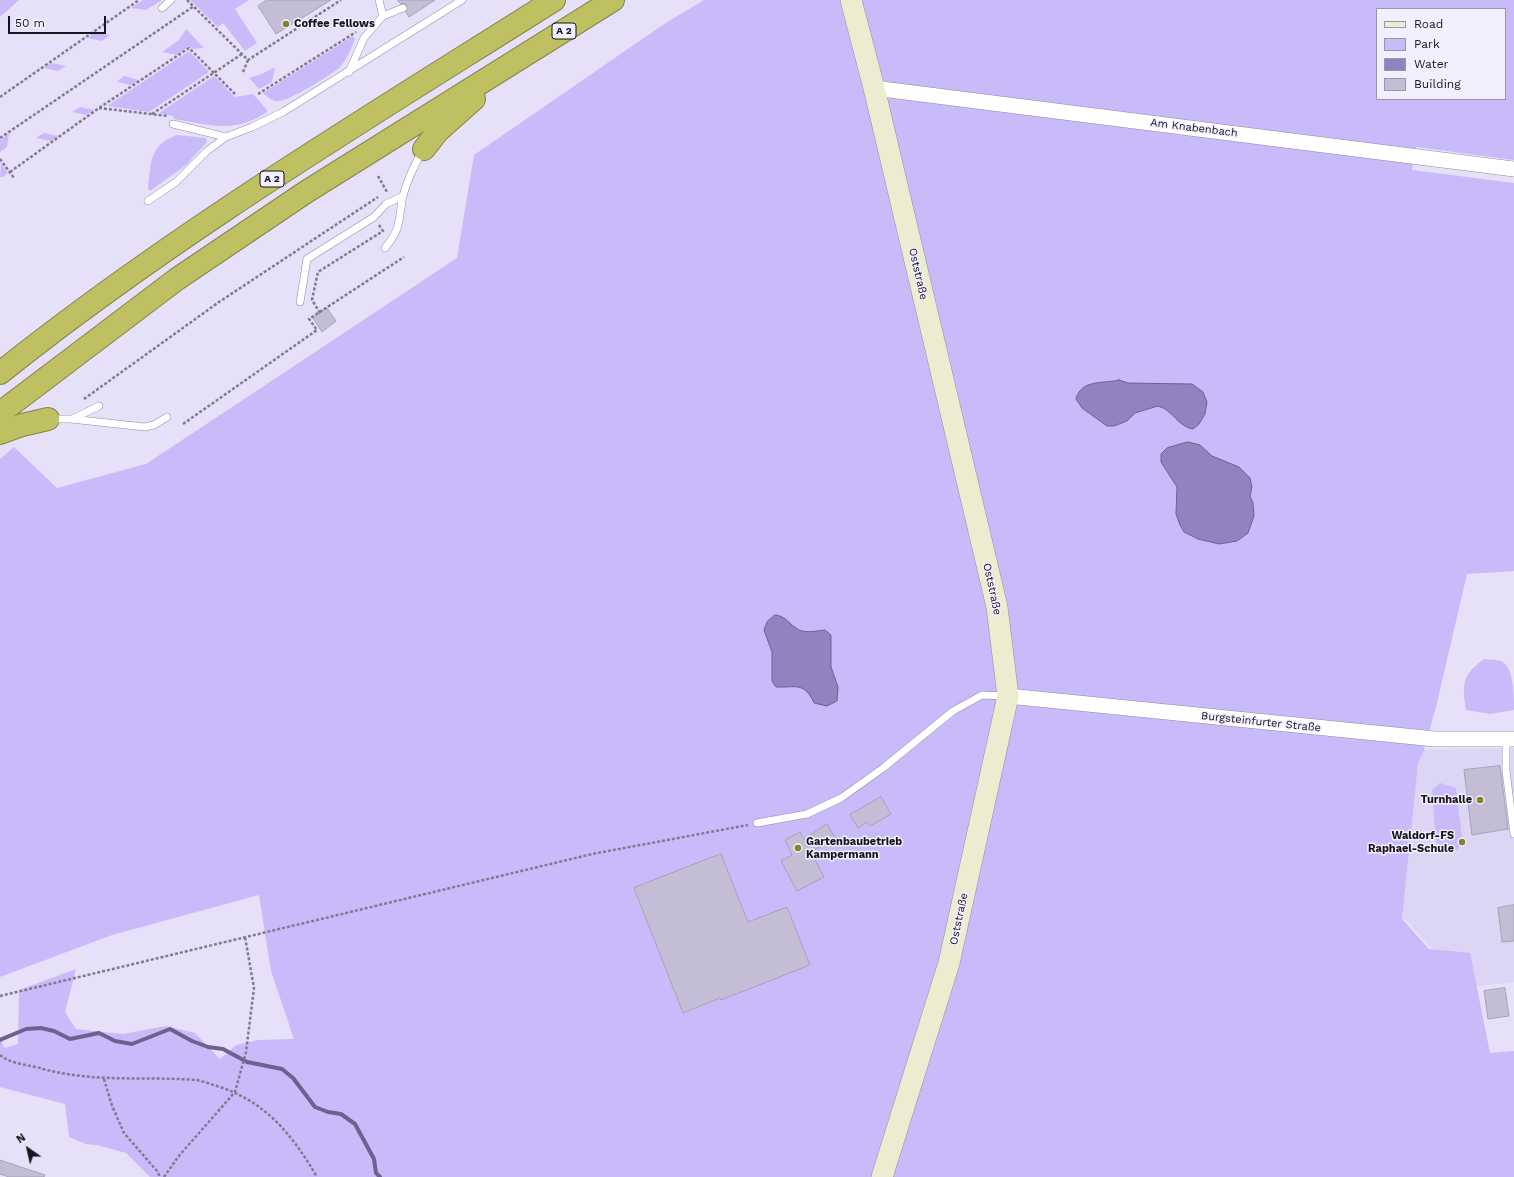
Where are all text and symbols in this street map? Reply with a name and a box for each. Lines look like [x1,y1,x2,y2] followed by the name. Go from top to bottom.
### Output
[10,8,108,34] scale bar
[1376,8,1506,100] legend
[15,16,45,30] text: 50 m
[294,17,375,31] place label: Coffee Fellows
[1414,17,1443,31] text: Road
[281,19,291,29] marker: Coffee Fellows
[552,23,576,39] road number: A 2
[1414,37,1440,51] text: Park
[1414,57,1448,71] text: Water
[1414,77,1461,91] text: Building
[1150,116,1238,140] street label: Am Knabenbach
[260,171,284,187] road number: A 2
[906,247,930,301] street label: Oststraße
[980,562,1004,616] street label: Oststraße
[1201,709,1321,735] street label: Burgsteinfurter Straße
[1420,793,1472,807] place label: Turnhalle
[1475,795,1485,805] marker: Turnhalle
[1368,829,1454,855] place label: Waldorf-FS Raphael-Schule
[806,835,902,861] place label: Gartenbaubetrieb Kampermann
[1457,837,1467,847] marker: Waldorf-FS Raphael-Schule
[793,843,803,853] marker: Gartenbaubetrieb Kampermann
[947,892,971,946] street label: Oststraße
[8,1129,48,1169] north arrow
[14,1131,28,1146] text: N

